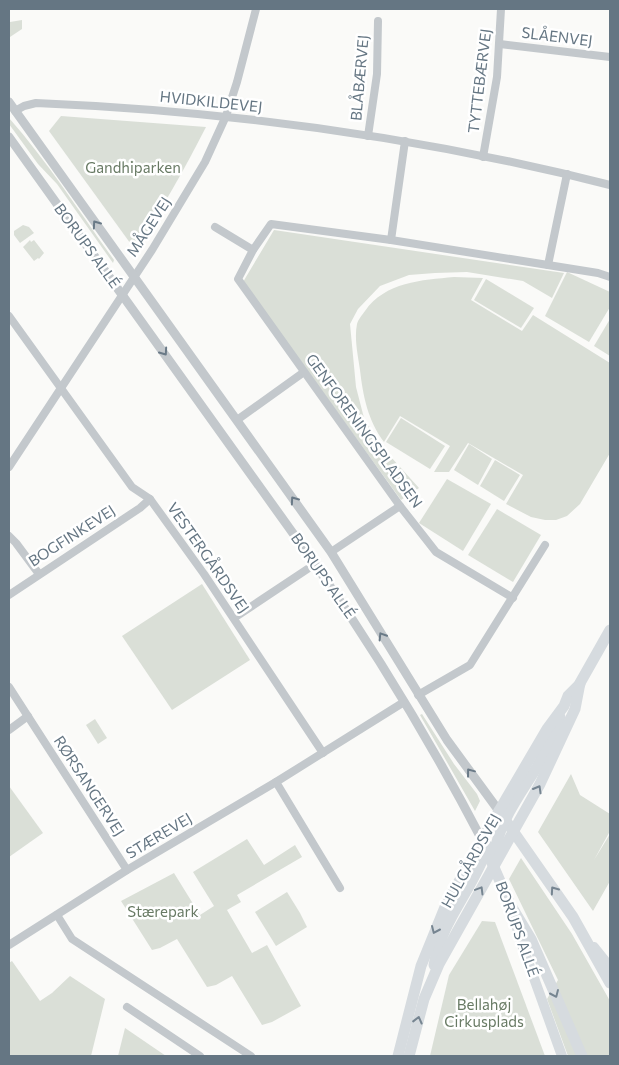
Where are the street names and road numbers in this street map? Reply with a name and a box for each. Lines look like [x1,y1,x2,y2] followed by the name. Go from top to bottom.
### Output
[521,22,594,49] street label: SLÅENVEJ
[464,28,494,134] street label: TYTTEBÆRVEJ
[345,34,372,122] street label: BLÅBÆRVEJ
[159,87,263,115] street label: HVIDKILDEVEJ
[121,193,174,260] street label: MÅGEVEJ
[51,199,125,291] street label: BORUPS ALLÉ
[303,350,427,511] street label: GENFORENINGSPLADSEN
[164,498,254,616] street label: VESTERGÅRDSVEJ
[25,500,118,570] street label: BOGFINKEVEJ
[288,529,361,622] street label: BORUPS ALLÉ
[51,732,129,839] street label: RØRSANGERVEJ
[122,808,195,862] street label: STÆREVEJ
[436,810,503,911] street label: HULGÅRDSVEJ
[492,878,544,979] street label: BORUPS ALLÉ

